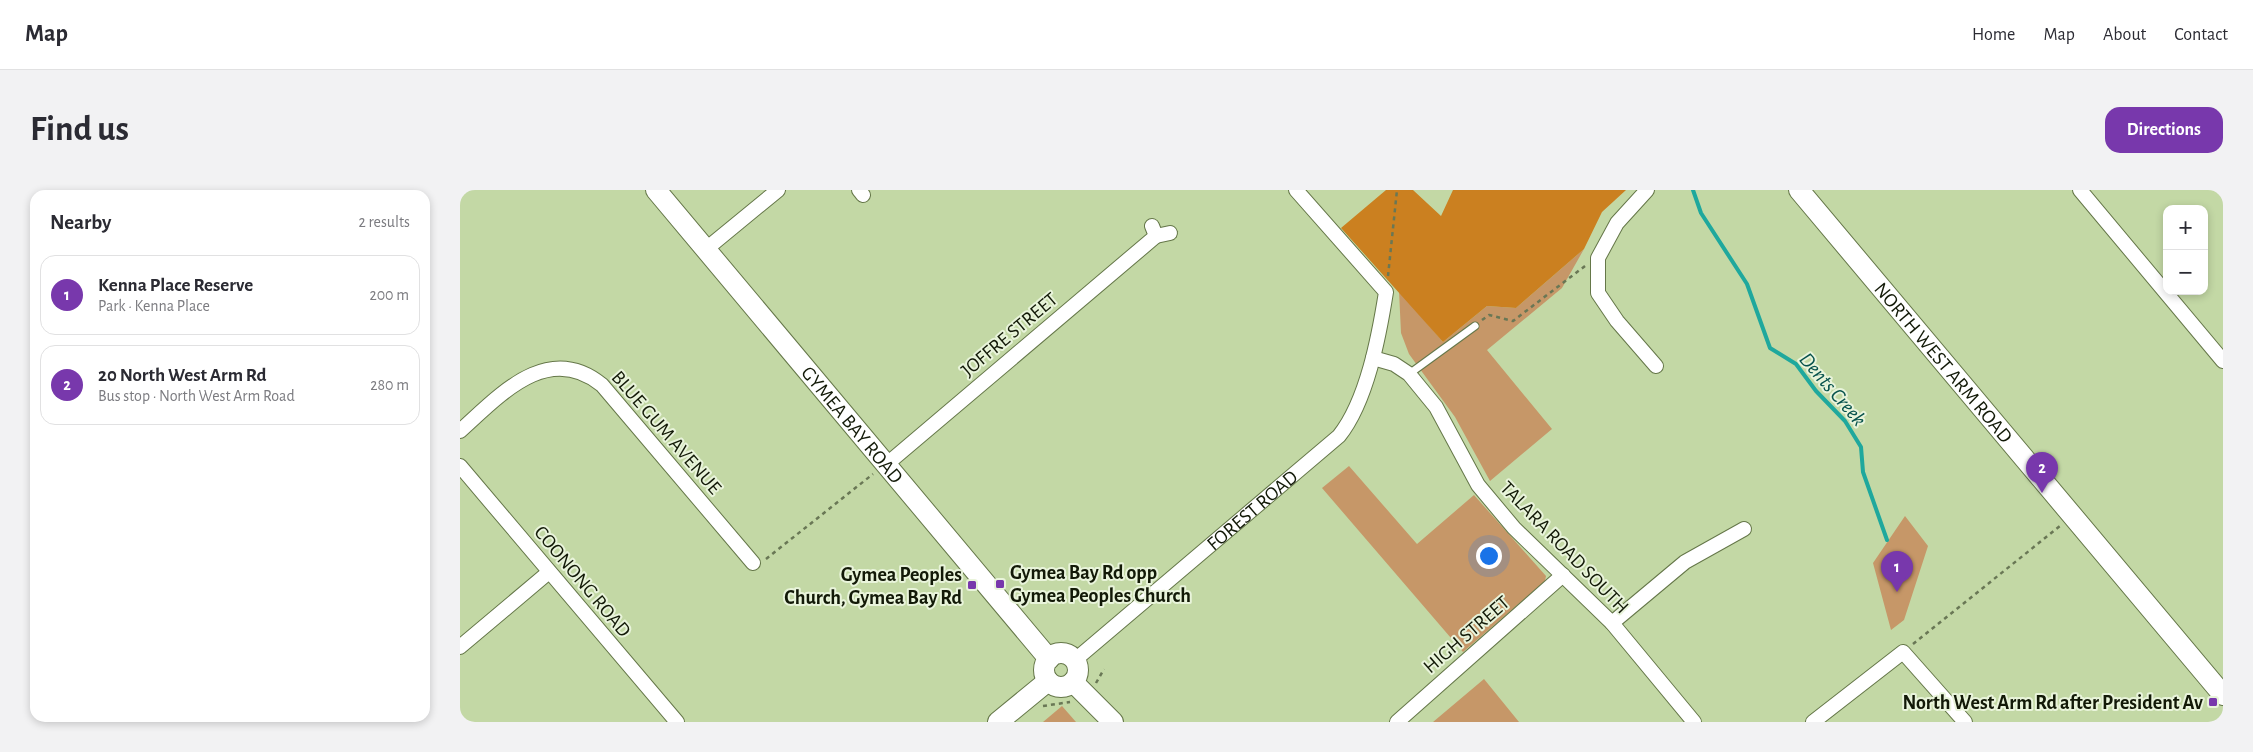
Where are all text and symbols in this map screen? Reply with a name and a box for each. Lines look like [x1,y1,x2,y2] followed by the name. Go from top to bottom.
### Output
[25,22,68,46] text: Map
[1972,26,2015,44] text: Home
[2043,26,2075,44] text: Map
[2103,26,2146,44] text: About
[2174,26,2228,44] text: Contact
[2105,107,2223,153] button: Directions
[30,112,129,147] text: Find us
[2163,205,2208,295] map controls
[2163,205,2208,250] button: +
[50,212,111,233] text: Nearby
[358,214,410,230] text: 2 results
[2163,250,2208,295] button: −
[98,276,253,295] text: Kenna Place Reserve
[1870,279,2016,447] street label: NORTH WEST ARM ROAD
[64,287,70,303] text: 1
[369,287,409,303] text: 200 m
[958,289,1062,381] street label: JOFFRE STREET
[98,298,210,314] text: Park · Kenna Place
[1795,349,1870,430] water label: Dents Creek
[797,363,906,488] street label: GYMEA BAY ROAD
[98,366,266,385] text: 20 North West Arm Rd
[608,367,725,498] street label: BLUE GUM AVENUE
[63,377,71,393] text: 2
[370,377,409,393] text: 280 m
[98,388,295,404] text: Bus stop · North West Arm Road
[2026,452,2058,493] pin: 2
[1203,467,1302,555] street label: FOREST ROAD
[1496,478,1632,618] street label: TALARA ROAD SOUTH
[530,522,634,641] street label: COONONG ROAD
[1476,543,1502,569] your location
[1881,551,1913,592] pin: 1
[1010,563,1191,606] place label: Gymea Bay Rd opp Gymea Peoples Church
[784,565,962,608] place label: Gymea Peoples Church, Gymea Bay Rd
[994,578,1006,590] marker: Gymea Bay Rd opp Gymea Peoples Church
[966,579,978,591] marker: Gymea Peoples Church, Gymea Bay Rd
[1420,592,1514,677] street label: HIGH STREET
[1903,693,2203,713] place label: North West Arm Rd after President Av
[2207,696,2219,708] marker: North West Arm Rd after President Av

